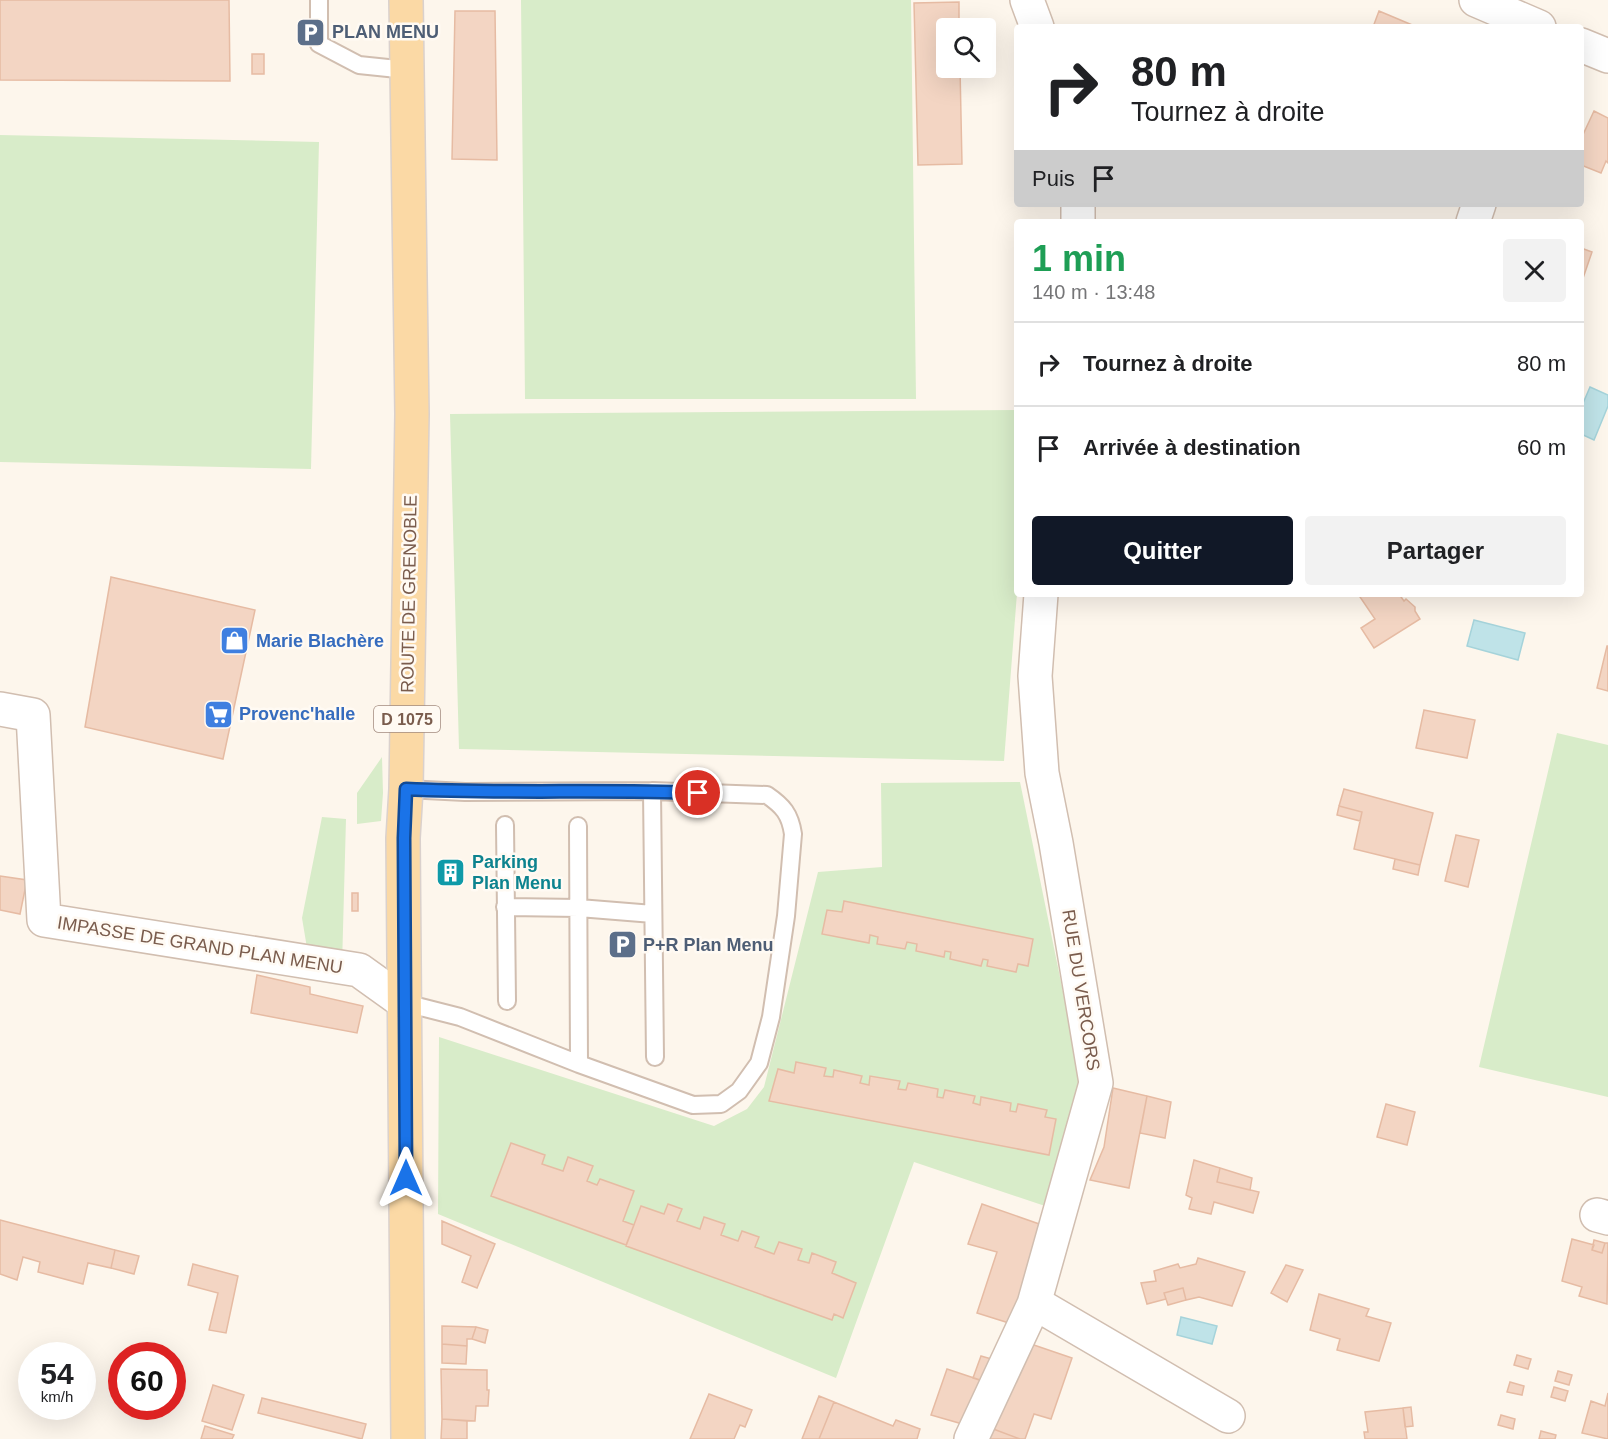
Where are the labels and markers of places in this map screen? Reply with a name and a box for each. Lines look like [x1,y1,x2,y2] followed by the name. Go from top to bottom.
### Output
[295,16,327,48] parking icon: PLAN MENU
[332,22,439,42] place label: PLAN MENU
[219,625,251,657] shop icon: Marie Blachère
[256,631,384,651] place label: Marie Blachère
[202,698,234,730] supermarket icon: Provenc'halle
[239,704,355,724] place label: Provenc'halle
[672,767,723,818] pin
[472,852,562,893] place label: Parking Plan Menu
[435,856,467,888] building icon: Parking Plan Menu
[606,929,638,961] parking icon: P+R Plan Menu
[643,935,774,955] place label: P+R Plan Menu

